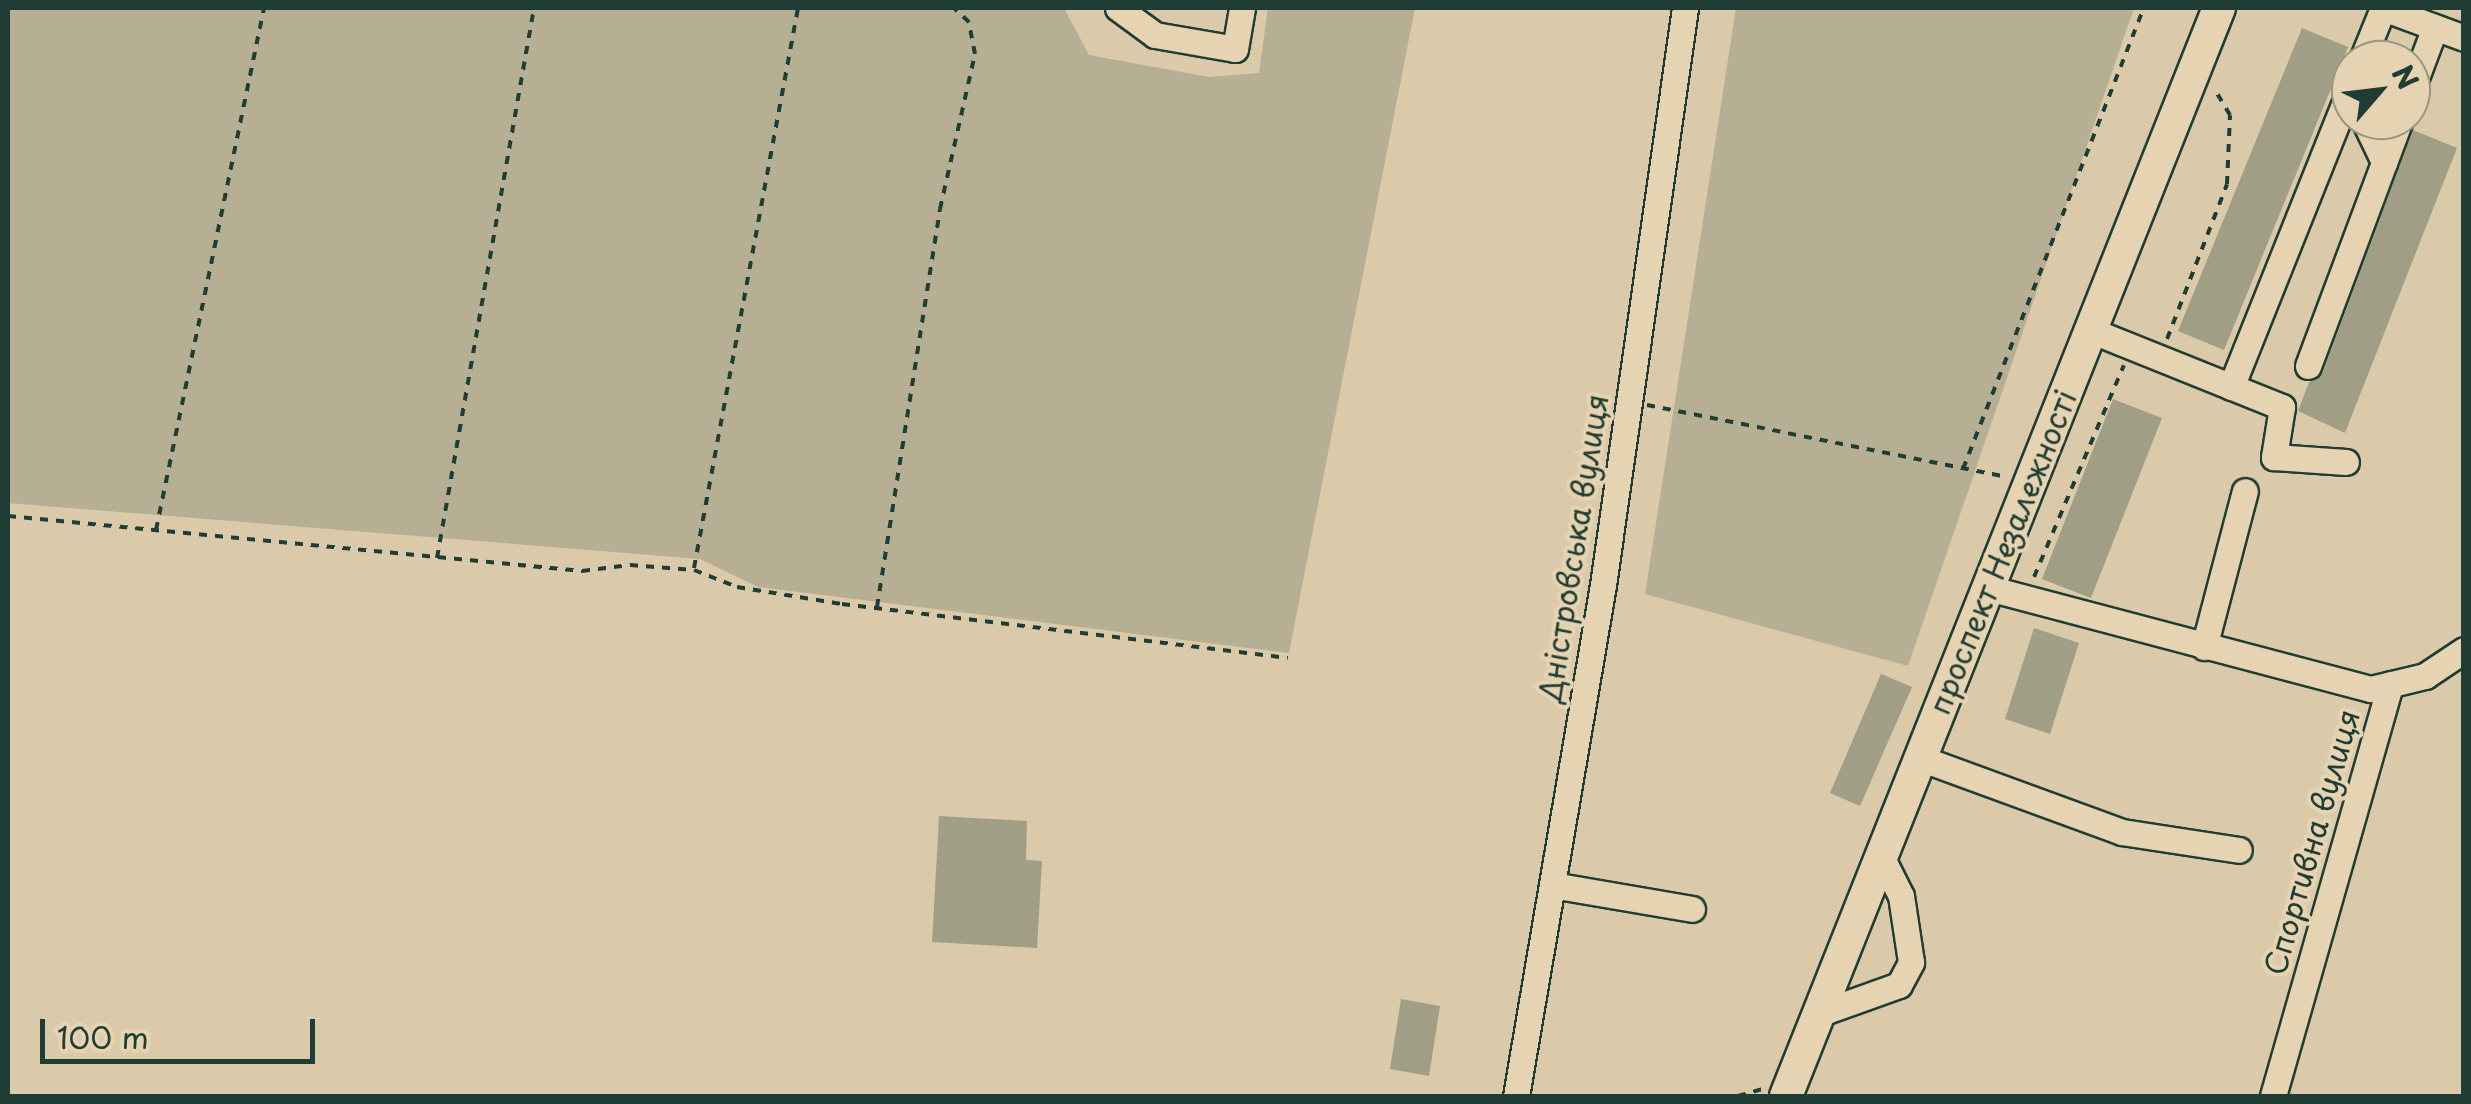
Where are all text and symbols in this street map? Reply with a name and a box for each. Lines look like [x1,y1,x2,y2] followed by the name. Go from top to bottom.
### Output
[2331,40,2431,140] north arrow
[2382,57,2430,97] text: N
[1920,384,2084,720] street label: проспект Незалежності
[1531,391,1615,705] street label: Дністровська вулиця
[2256,704,2366,980] street label: Спортивна вулиця
[45,999,320,1061] scale bar
[57,1014,149,1059] text: 100 m

